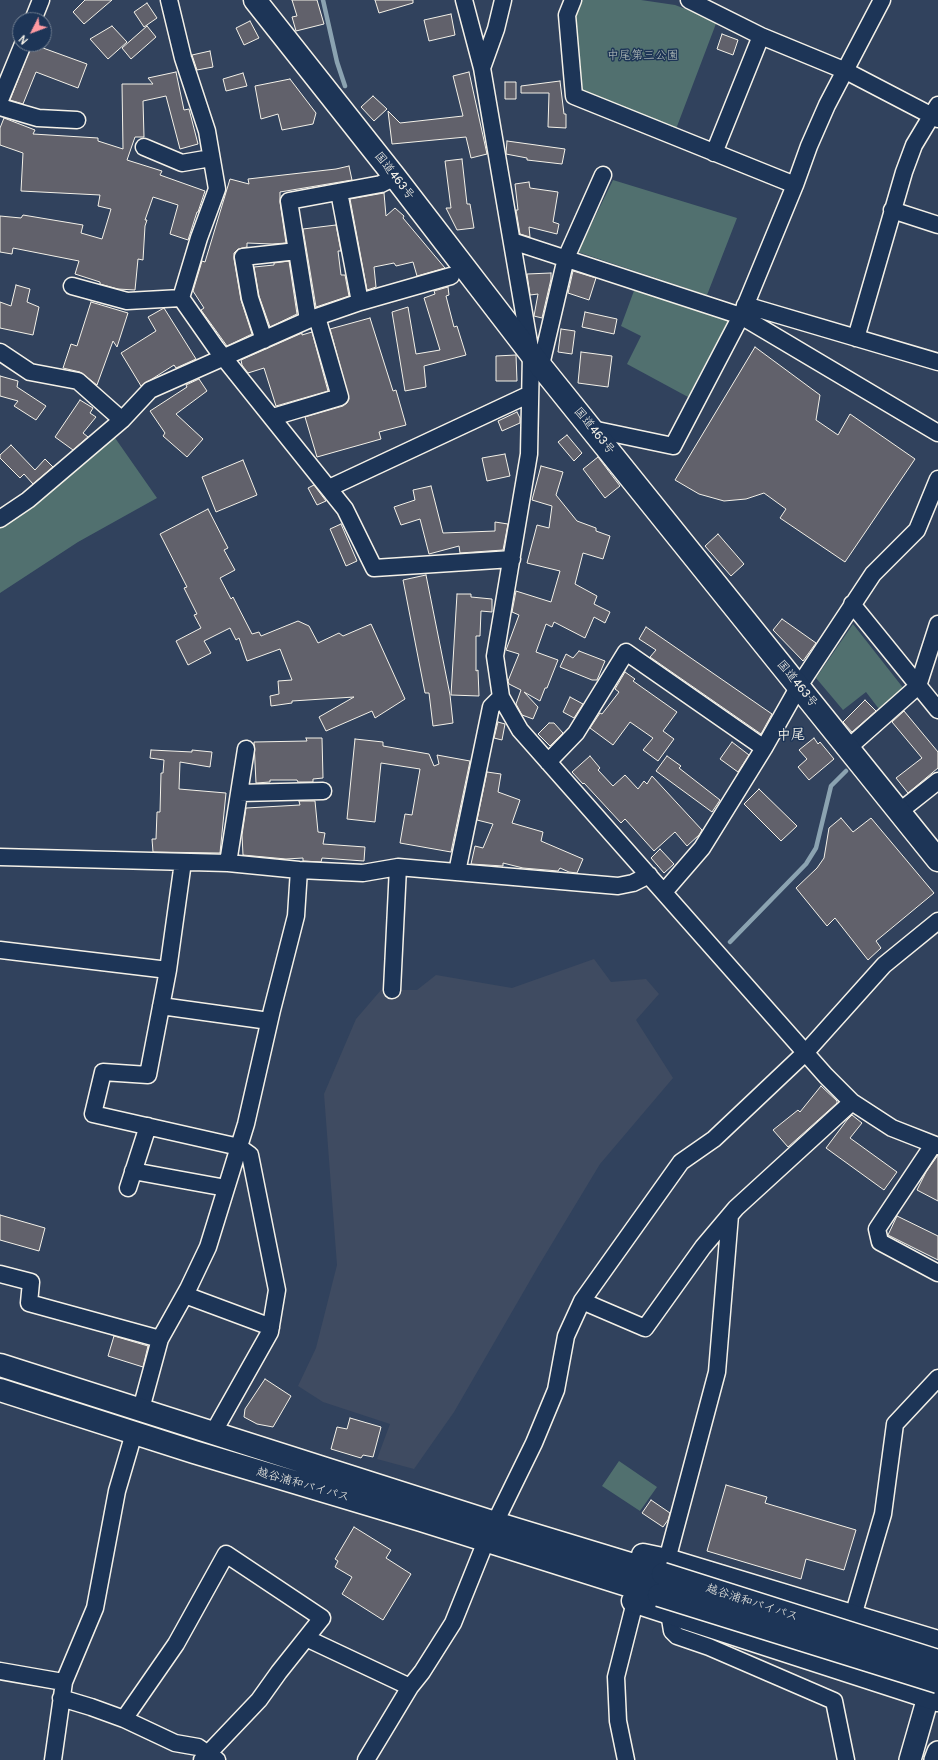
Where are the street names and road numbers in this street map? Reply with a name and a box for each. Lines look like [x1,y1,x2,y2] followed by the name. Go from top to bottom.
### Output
[371,149,417,203] street label: 国道463号
[571,404,617,458] street label: 国道463号
[774,657,820,711] street label: 国道463号
[255,1465,351,1505] street label: 越谷浦和バイパス
[704,1581,800,1625] street label: 越谷浦和バイパス

